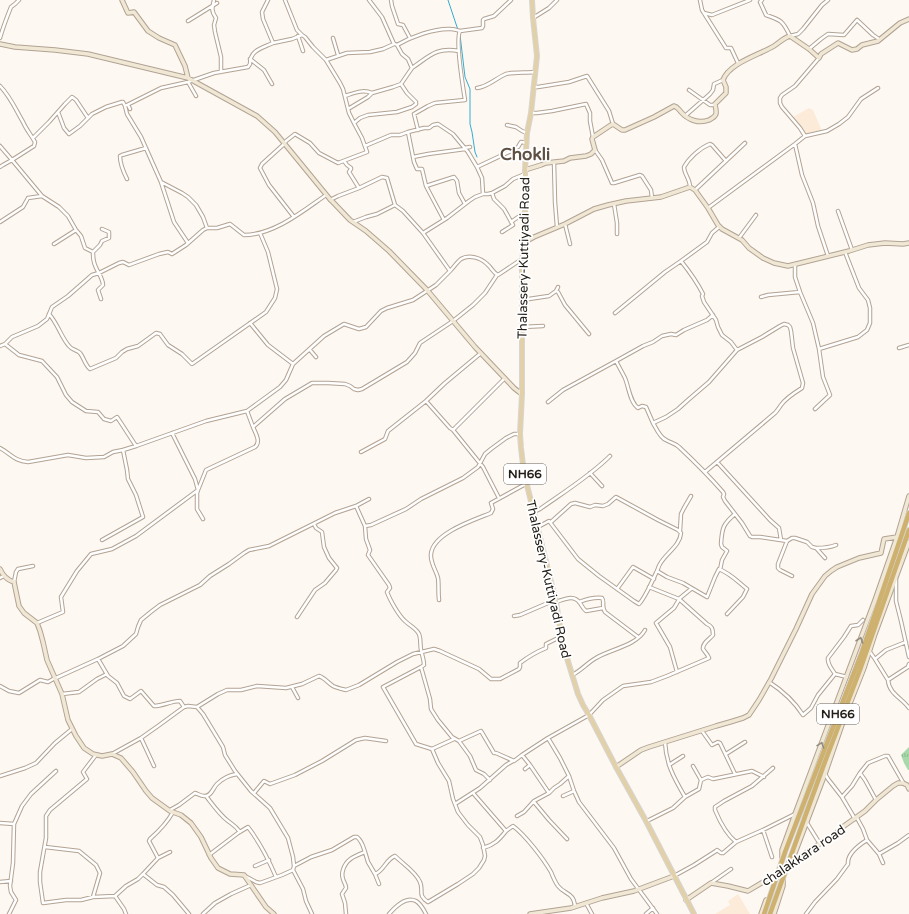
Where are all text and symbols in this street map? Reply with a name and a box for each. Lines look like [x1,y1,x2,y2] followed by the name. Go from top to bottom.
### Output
[500,144,550,165] district label: Chokli
[515,177,533,339] street label: Thalassery-Kuttiyadi Road
[504,464,546,484] road number: NH66
[522,498,574,660] street label: Thalassery-Kuttiyadi Road
[855,636,864,643] one-way arrow
[817,704,859,724] road number: NH66
[817,741,825,748] one-way arrow
[759,822,849,890] street label: chalakkara road

